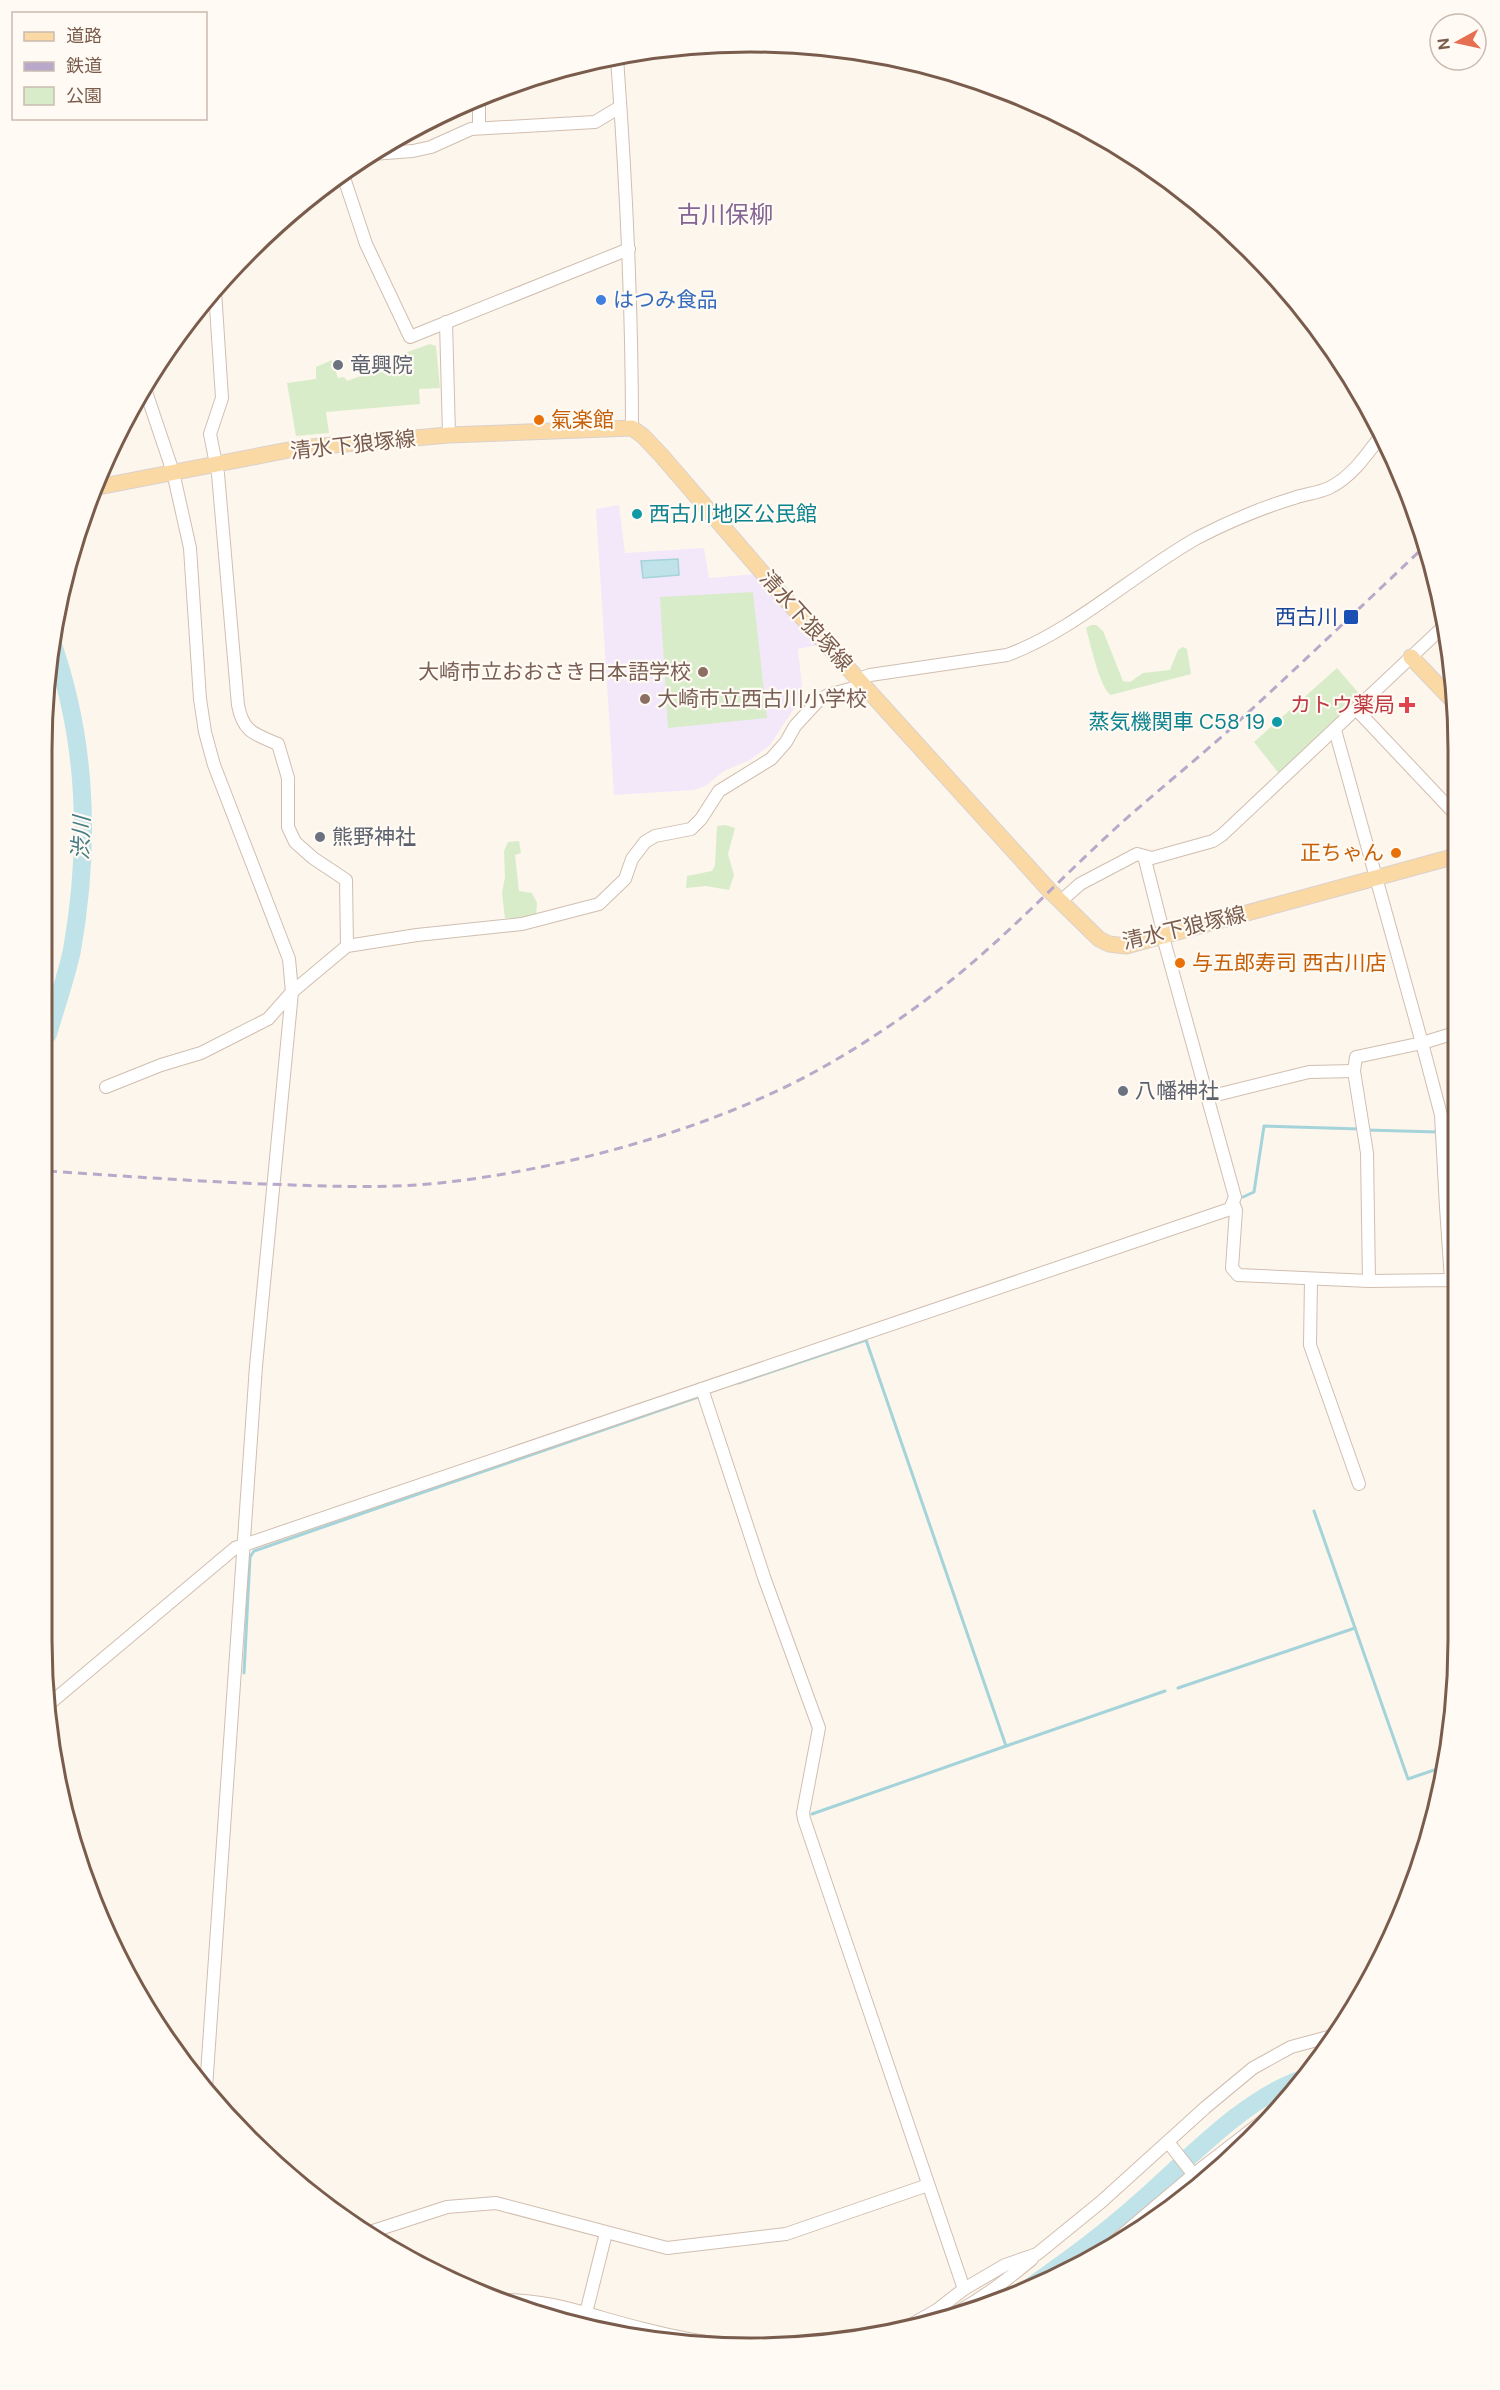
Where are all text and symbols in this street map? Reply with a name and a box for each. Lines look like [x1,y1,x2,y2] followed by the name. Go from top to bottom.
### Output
[12,12,207,120] legend
[1428,12,1488,72] north arrow
[66,24,102,48] text: 道路
[1432,37,1455,51] text: N
[66,54,102,78] text: 鉄道
[66,84,102,108] text: 公園
[677,199,773,230] district label: 古川保柳
[613,286,718,314] place label: はつみ食品
[594,293,608,307] marker: はつみ食品
[350,351,413,379] place label: 竜興院
[331,358,345,372] marker: 竜興院
[551,406,614,434] place label: 氣楽館
[532,413,546,427] marker: 氣楽館
[289,424,417,466] street label: 清水下狼塚線
[649,500,817,528] place label: 西古川地区公民館
[630,507,644,521] marker: 西古川地区公民館
[753,565,859,677] street label: 清水下狼塚線
[1275,603,1338,631] place label: 西古川
[1342,608,1360,626] marker: 西古川
[418,658,691,686] place label: 大崎市立おおさき日本語学校
[696,665,710,679] marker: 大崎市立おおさき日本語学校
[657,685,867,713] place label: 大崎市立西古川小学校
[1290,691,1395,719] place label: カトウ薬局
[638,692,652,706] marker: 大崎市立西古川小学校
[1400,698,1414,712] marker: カトウ薬局
[1088,708,1265,736] place label: 蒸気機関車 C58 19
[1270,715,1284,729] marker: 蒸気機関車 C58 19
[66,814,96,861] water label: 渋川
[332,823,416,851] place label: 熊野神社
[313,830,327,844] marker: 熊野神社
[1300,839,1384,867] place label: 正ちゃん
[1389,846,1403,860] marker: 正ちゃん
[1119,900,1249,956] street label: 清水下狼塚線
[1192,949,1387,977] place label: 与五郎寿司 西古川店
[1173,956,1187,970] marker: 与五郎寿司 西古川店
[1135,1077,1219,1105] place label: 八幡神社
[1116,1084,1130,1098] marker: 八幡神社

